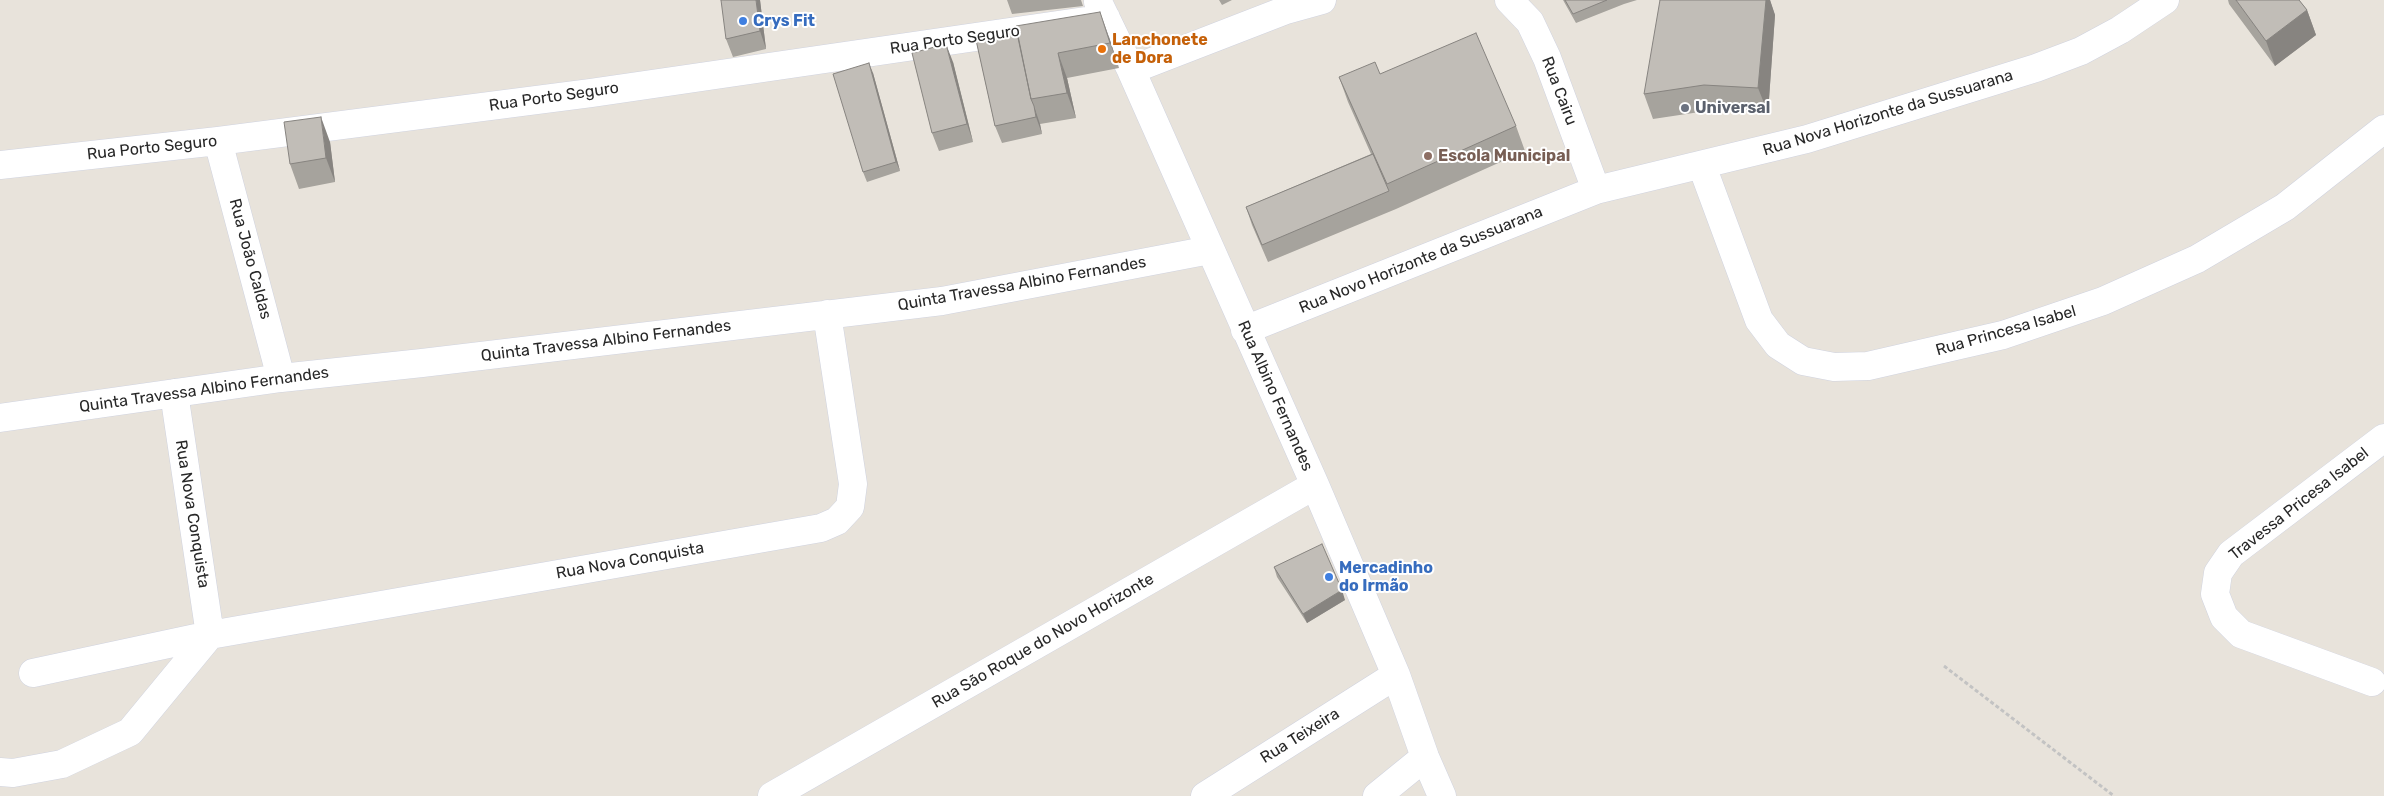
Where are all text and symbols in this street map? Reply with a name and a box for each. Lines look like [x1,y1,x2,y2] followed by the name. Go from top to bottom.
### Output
[753,11,815,31] place label: Crys Fit
[737,15,749,27] marker: Crys Fit
[889,21,1021,59] street label: Rua Porto Seguro
[1112,30,1208,68] place label: Lanchonete de Dora
[1096,43,1108,55] marker: Lanchonete de Dora
[1537,54,1581,128] street label: Rua Cairu
[1761,66,2015,160] street label: Rua Nova Horizonte da Sussuarana
[488,78,620,116] street label: Rua Porto Seguro
[1695,98,1770,118] place label: Universal
[1679,102,1691,114] marker: Universal
[86,132,218,164] street label: Rua Porto Seguro
[1438,146,1570,166] place label: Escola Municipal
[1422,150,1434,162] marker: Escola Municipal
[225,197,275,321] street label: Rua João Caldas
[1296,202,1546,318] street label: Rua Novo Horizonte da Sussuarana
[896,253,1148,315] street label: Quinta Travessa Albino Fernandes
[1934,302,2078,360] street label: Rua Princesa Isabel
[480,316,732,366] street label: Quinta Travessa Albino Fernandes
[1233,318,1317,474] street label: Rua Albino Fernandes
[78,363,330,417] street label: Quinta Travessa Albino Fernandes
[171,438,213,590] street label: Rua Nova Conquista
[2225,444,2373,564] street label: Travessa Pricesa Isabel
[554,539,706,583] street label: Rua Nova Conquista
[1339,558,1433,596] place label: Mercadinho do Irmão
[929,569,1157,713] street label: Rua São Roque do Novo Horizonte
[1323,571,1335,583] marker: Mercadinho do Irmão
[1257,704,1343,768] street label: Rua Teixeira

